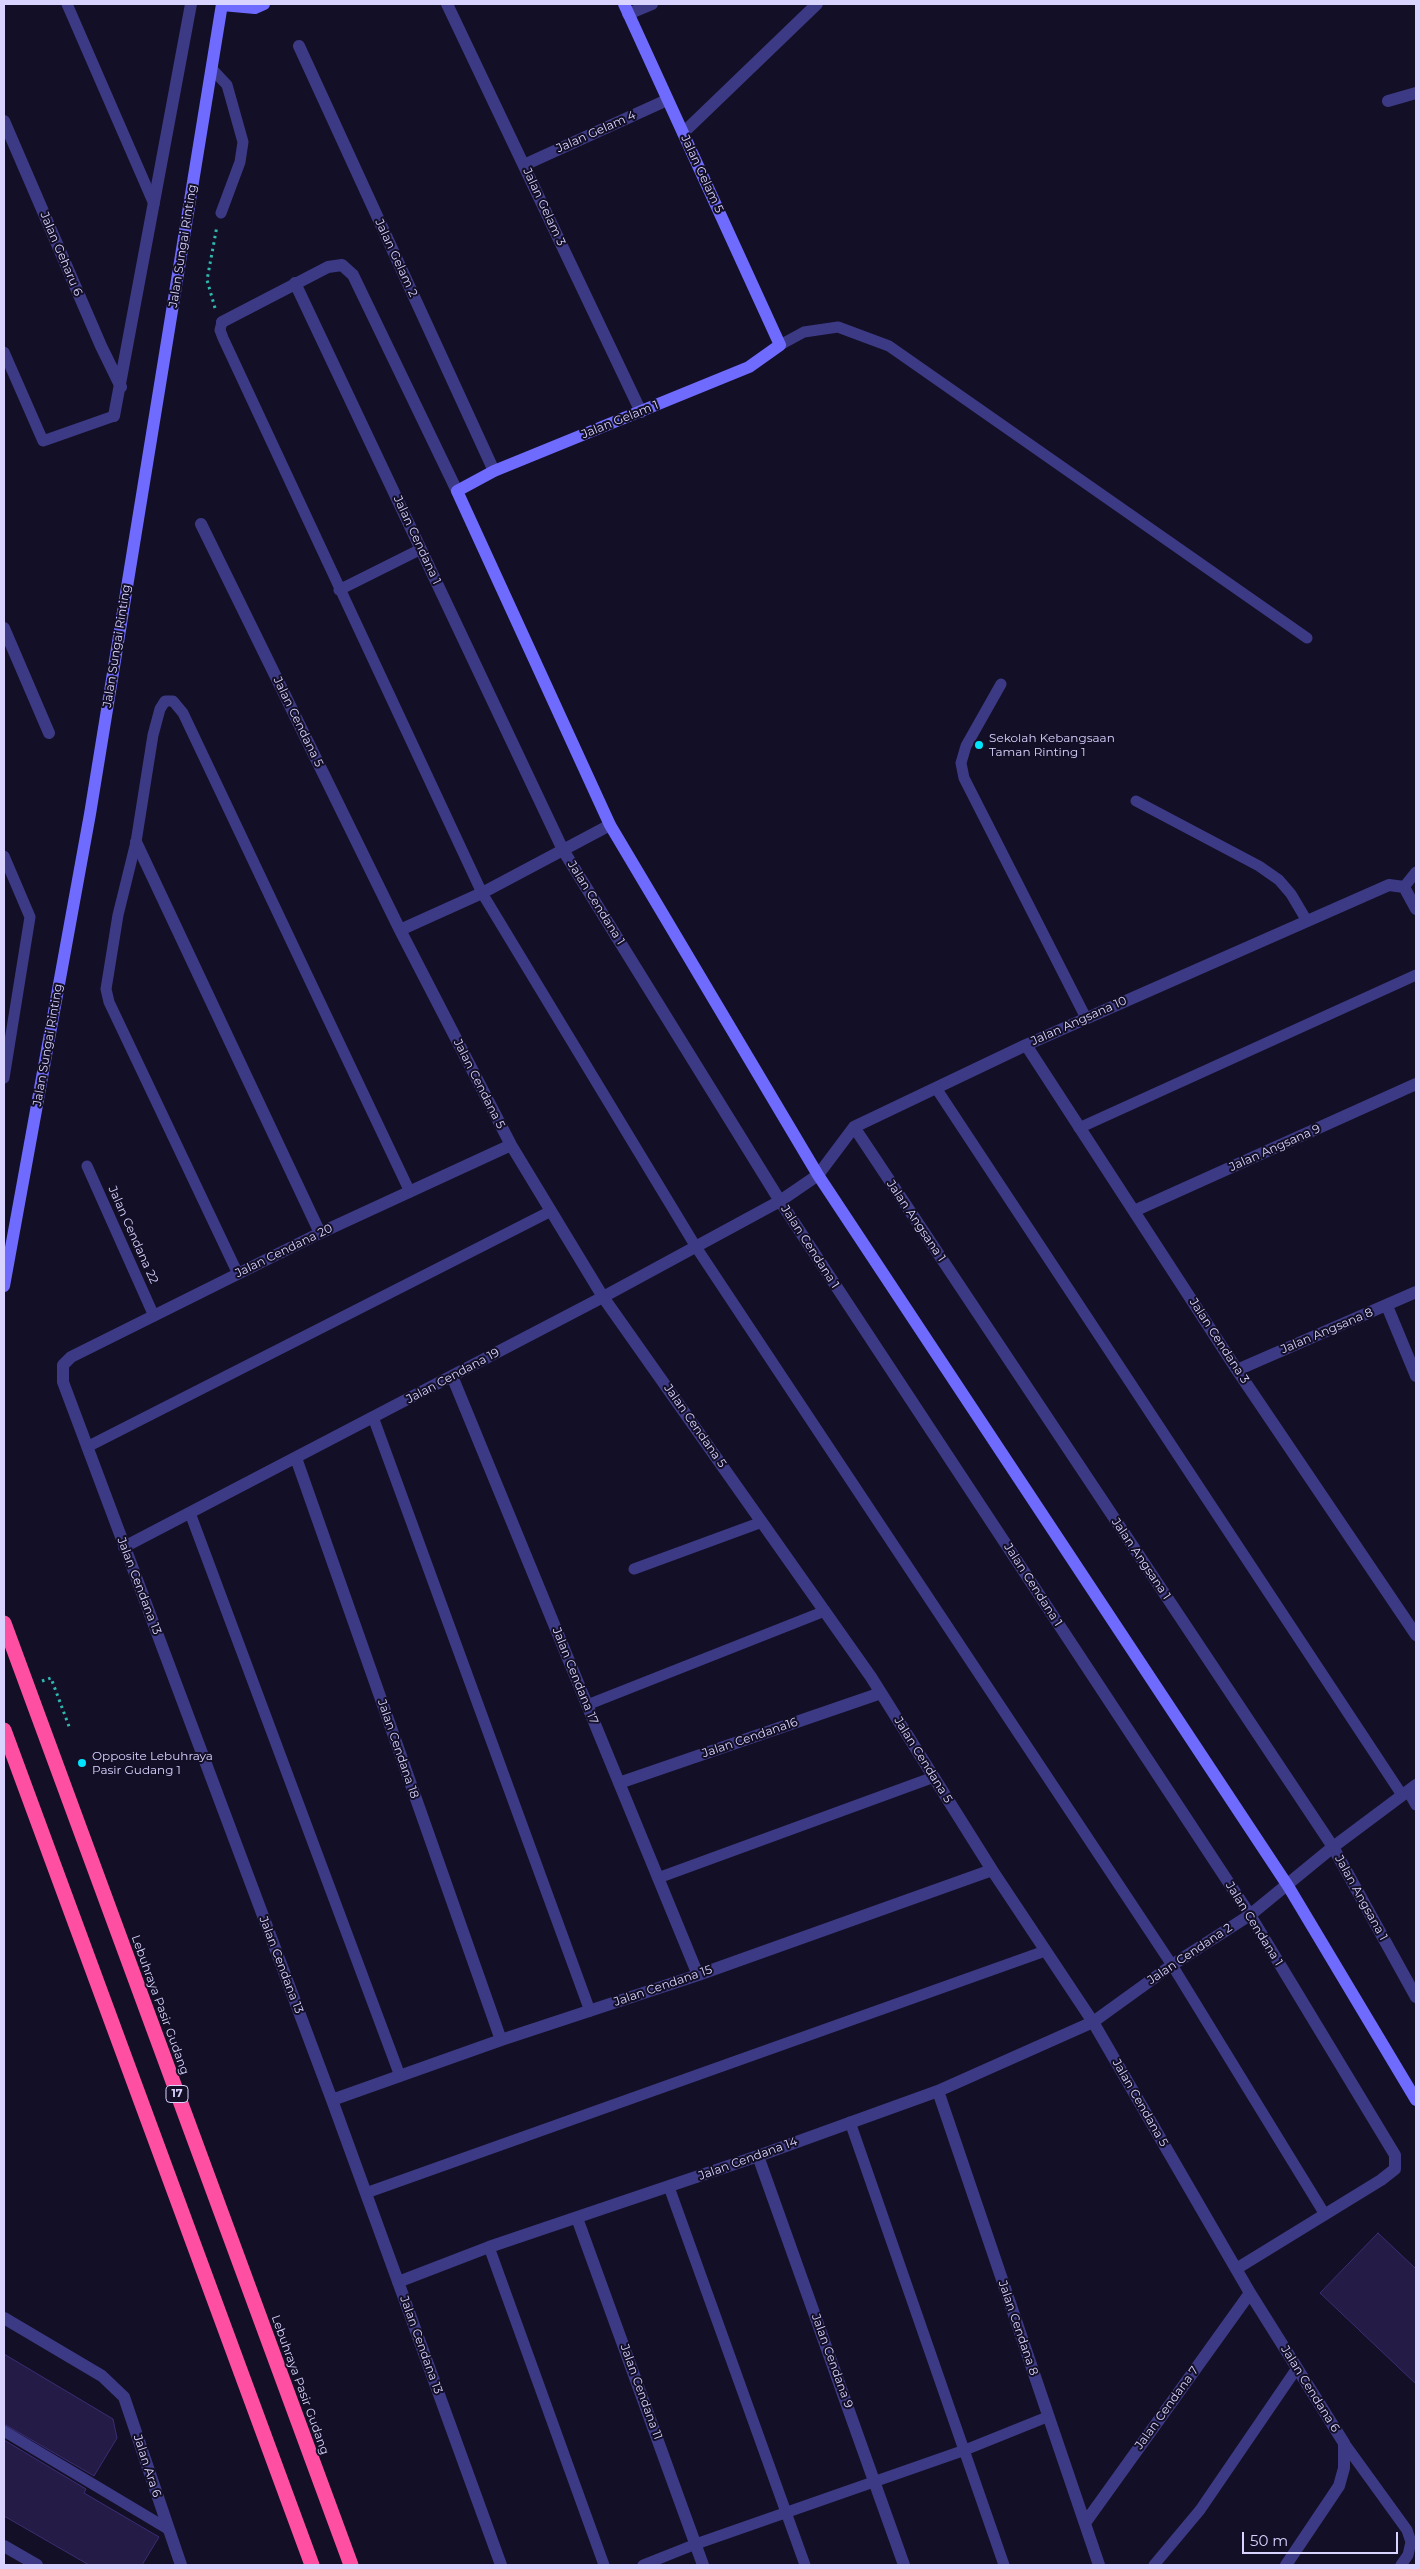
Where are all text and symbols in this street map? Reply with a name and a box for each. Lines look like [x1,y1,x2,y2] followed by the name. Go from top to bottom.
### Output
[554,108,638,156] street label: Jalan Gelam 4
[678,133,726,215] street label: Jalan Gelam 5
[520,166,568,248] street label: Jalan Gelam 3
[166,183,200,309] street label: Jalan Sungai Rinting
[37,210,85,298] street label: Jalan Geharu 6
[372,217,420,299] street label: Jalan Gelam 2
[579,398,661,442] street label: Jalan Gelam 1
[390,493,444,587] street label: Jalan Cendana 1
[100,583,134,709] street label: Jalan Sungai Rinting
[270,675,326,769] street label: Jalan Cendana 5
[989,731,1115,759] place label: Sekolah Kebangsaan Taman Rinting 1
[973,739,985,751] marker: Sekolah Kebangsaan Taman Rinting 1
[564,858,628,948] street label: Jalan Cendana 1
[30,983,66,1107] street label: Jalan Sungai Rinting
[1029,993,1129,1049] street label: Jalan Angsana 10
[450,1037,508,1131] street label: Jalan Cendana 5
[1227,1121,1323,1175] street label: Jalan Angsana 9
[883,1178,949,1264] street label: Jalan Angsana 1
[105,1184,161,1286] street label: Jalan Cendana 22
[778,1203,842,1291] street label: Jalan Cendana 1
[233,1221,335,1281] street label: Jalan Cendana 20
[1186,1296,1252,1386] street label: Jalan Cendana 3
[1279,1305,1375,1357] street label: Jalan Angsana 8
[404,1345,502,1407] street label: Jalan Cendana 19
[661,1381,729,1471] street label: Jalan Cendana 5
[1108,1516,1174,1602] street label: Jalan Angsana 1
[114,1535,164,1637] street label: Jalan Cendana 13
[1001,1541,1065,1629] street label: Jalan Cendana 1
[549,1625,601,1727] street label: Jalan Cendana 17
[374,1698,422,1800] street label: Jalan Cendana 18
[891,1714,955,1806] street label: Jalan Cendana 5
[700,1715,800,1761] street label: Jalan Cendana16
[92,1749,213,1777] place label: Opposite Lebuhraya Pasir Gudang 1
[76,1757,88,1769] marker: Opposite Lebuhraya Pasir Gudang 1
[1332,1853,1390,1943] street label: Jalan Angsana 1
[1222,1879,1286,1969] street label: Jalan Cendana 1
[256,1914,306,2016] street label: Jalan Cendana 13
[1145,1920,1235,1988] street label: Jalan Cendana 2
[128,1933,192,2077] street label: Lebuhraya Pasir Gudang
[612,1962,714,2010] street label: Jalan Cendana 15
[1109,2057,1171,2149] street label: Jalan Cendana 5
[166,2086,188,2102] road number: 17
[697,2134,799,2184] street label: Jalan Cendana 14
[995,2279,1041,2377] street label: Jalan Cendana 8
[397,2294,445,2396] street label: Jalan Cendana 13
[808,2312,856,2410] street label: Jalan Cendana 9
[268,2313,332,2457] street label: Lebuhraya Pasir Gudang
[617,2342,665,2442] street label: Jalan Cendana 11
[1278,2343,1342,2435] street label: Jalan Cendana 6
[1132,2364,1202,2452] street label: Jalan Cendana 7
[130,2433,164,2499] street label: Jalan Ara 6
[1245,2522,1401,2554] scale bar
[1250,2531,1288,2550] text: 50 m

